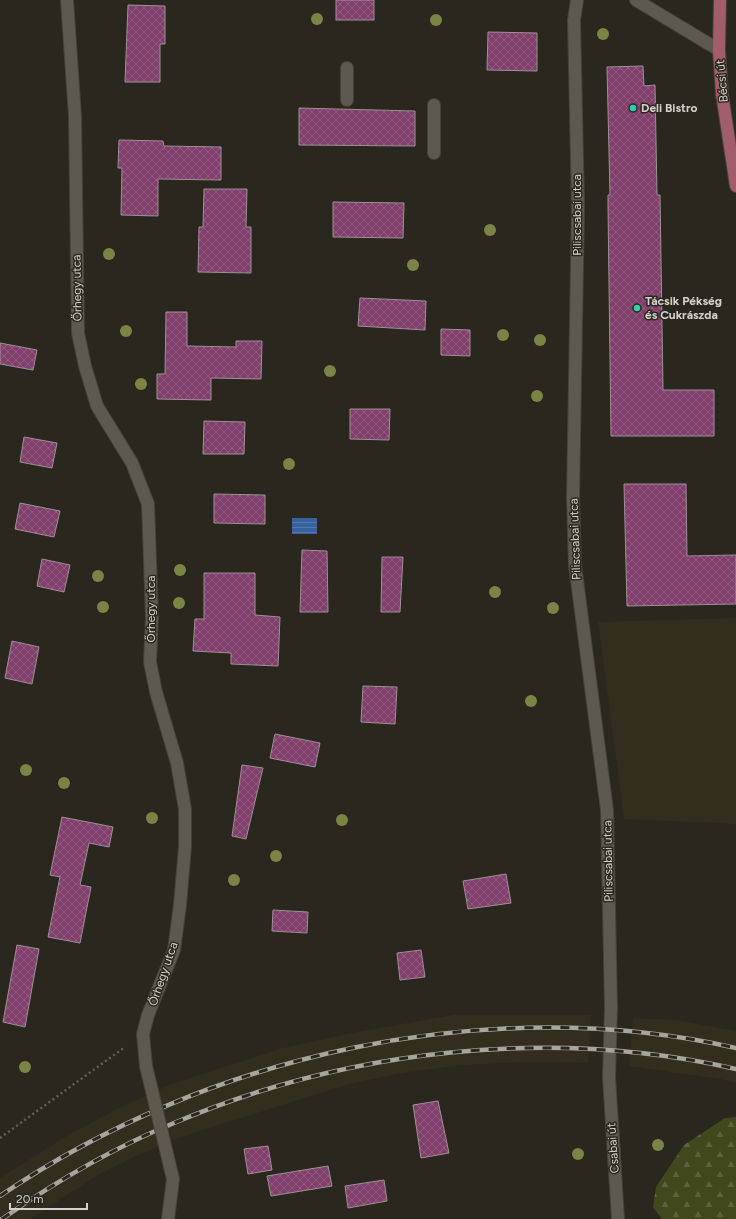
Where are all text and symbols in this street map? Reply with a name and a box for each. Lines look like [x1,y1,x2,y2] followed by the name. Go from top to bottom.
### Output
[713,59,731,103] street label: Bécsi út
[641,101,697,115] place label: Deli Bistro
[628,103,638,113] marker: Deli Bistro
[570,174,584,256] street label: Piliscsabai utca
[69,255,85,321] street label: Őrhegy utca
[645,294,722,322] place label: Tácsik Pékség és Cukrászda
[632,303,642,313] marker: Tácsik Pékség és Cukrászda
[567,498,583,580] street label: Piliscsabai utca
[144,576,158,642] street label: Őrhegy utca
[600,820,616,902] street label: Piliscsabai utca
[146,940,180,1008] street label: Őrhegy utca
[604,1122,622,1174] street label: Csabai út
[10,1185,87,1211] scale bar
[16,1192,44,1206] text: 20 m

